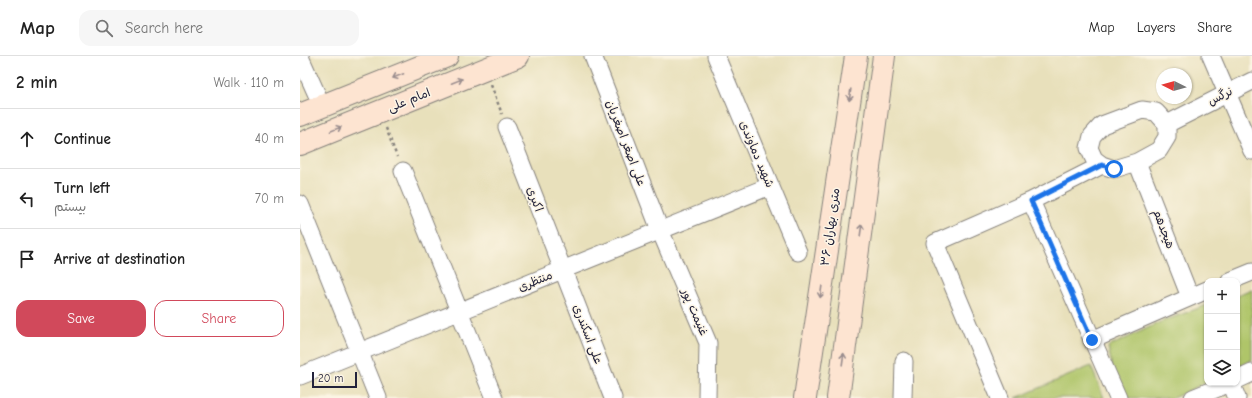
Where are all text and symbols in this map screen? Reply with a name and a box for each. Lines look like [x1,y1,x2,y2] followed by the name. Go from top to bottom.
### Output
[79,10,359,46] search box
[20,17,55,39] text: Map
[93,17,115,39] icon: search
[125,19,203,37] text: Search here
[1088,19,1115,36] text: Map
[1137,19,1175,36] text: Layers
[1197,19,1232,36] text: Share
[1156,68,1192,104] north arrow
[392,72,404,80] one-way arrow
[16,73,57,92] text: 2 min
[213,75,284,90] text: Walk · 110 m
[450,76,462,84] one-way arrow
[1205,84,1235,108] street label: نرگس
[386,85,433,117] street label: امام علی
[846,88,854,101] one-way arrow
[602,98,649,188] street label: علی اصغر اصغریان
[736,119,777,190] street label: شهید دماوندی
[330,125,342,133] one-way arrow
[16,128,38,150] icon: ahead
[54,130,111,148] text: Continue
[255,131,284,146] text: 40 m
[1105,160,1123,178] route start
[54,179,110,197] text: Turn left
[523,184,546,214] street label: اکبری
[818,187,843,267] street label: ۳۶ متری بهاران
[16,188,38,210] icon: left
[255,191,284,206] text: 70 m
[54,199,86,214] text: بیستم
[1148,207,1178,252] street label: هیجدهم
[857,224,864,237] one-way arrow
[16,248,38,270] icon: arrive
[54,250,185,268] text: Arrive at destination
[516,268,554,294] street label: منتظری
[1204,278,1240,386] map controls
[1204,278,1240,314] button: +
[677,285,711,338] street label: غنیمت پور
[817,285,825,298] one-way arrow
[16,300,146,337] button: Save
[154,300,284,337] button: Share
[569,302,606,366] street label: علی اسکندری
[1204,314,1240,350] button: −
[1083,331,1101,349] route end
[1204,350,1240,386] button: layers
[839,353,847,366] one-way arrow
[312,370,357,389] scale bar
[318,372,343,385] text: 20 m

